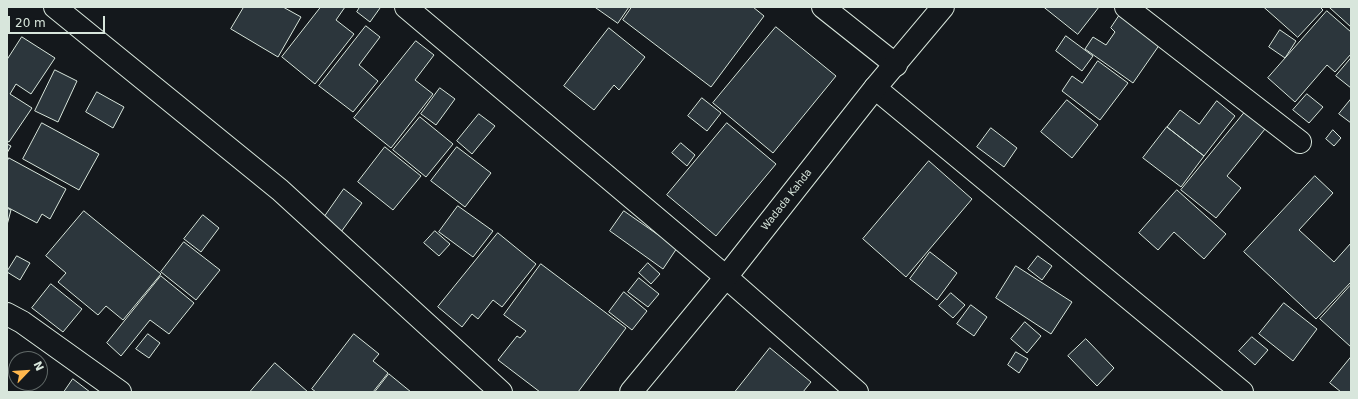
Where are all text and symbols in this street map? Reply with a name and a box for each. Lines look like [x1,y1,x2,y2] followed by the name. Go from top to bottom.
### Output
[10,8,107,34] scale bar
[15,16,46,30] text: 20 m
[759,167,815,233] street label: Wadada Kahda
[8,351,48,391] north arrow
[31,359,46,373] text: N

